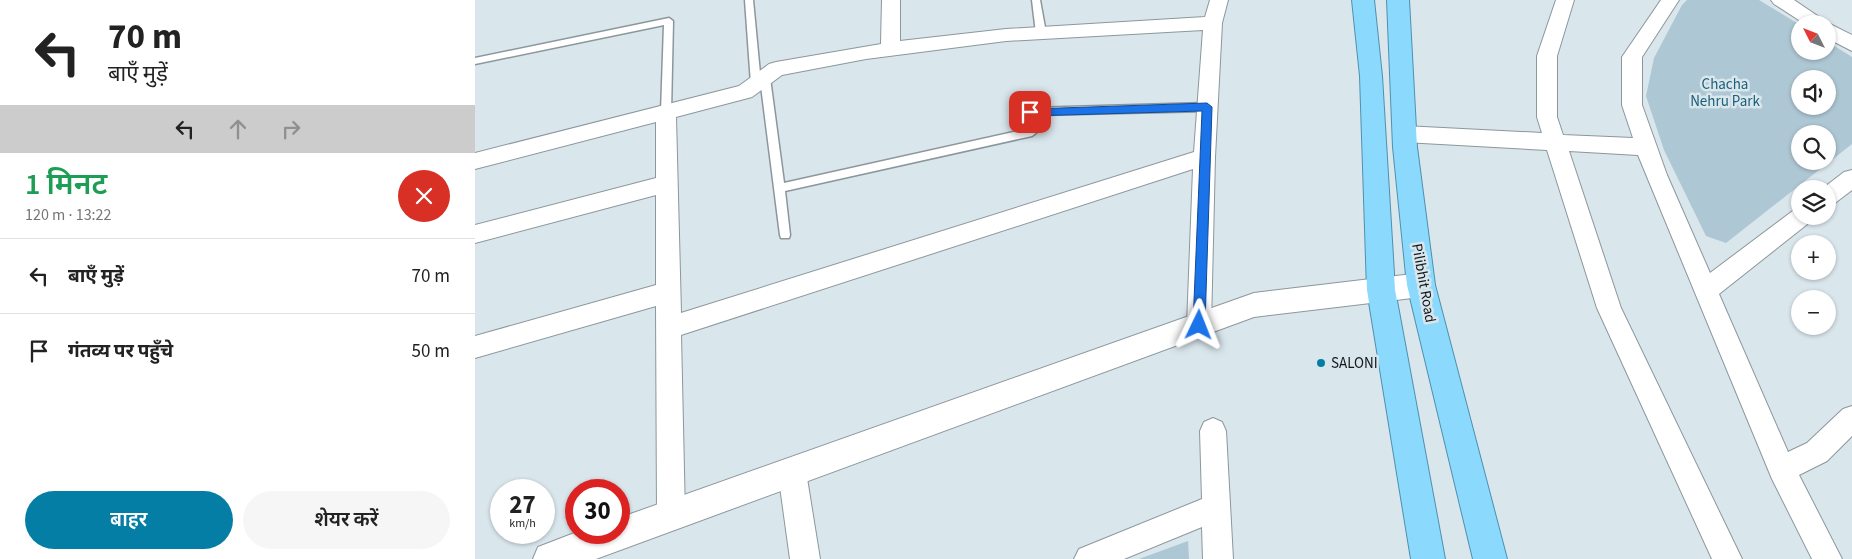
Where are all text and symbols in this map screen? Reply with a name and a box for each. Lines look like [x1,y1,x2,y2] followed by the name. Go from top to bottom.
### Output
[108,12,182,62] text: 70 m
[1791,15,1836,60] north arrow
[1791,15,1836,335] map controls
[25,20,90,85] icon: left
[108,58,168,90] text: बाएँ मुड़ें
[1791,70,1836,115] button: sound
[1690,74,1760,112] park label: Chacha Nehru Park
[1009,91,1051,133] pin
[1016,98,1044,126] icon: arrive
[171,115,199,143] icon: left
[224,115,252,143] icon: ahead
[277,115,305,143] icon: right
[1791,125,1836,170] button: search
[25,163,107,206] text: 1 मिनट
[398,170,450,222] button: close
[1791,180,1836,225] button: layers
[25,204,112,226] text: 120 m · 13:22
[1791,235,1836,280] button: +
[1406,242,1441,324] street label: Pilibhit Road
[25,262,53,290] icon: left
[68,263,124,290] text: बाएँ मुड़ें
[412,263,450,290] text: 70 m
[1791,290,1836,335] button: −
[1172,298,1224,350] position arrow
[25,337,53,365] icon: arrive
[68,338,173,365] text: गंतव्य पर पहुँचे
[412,338,450,365] text: 50 m
[1331,353,1378,374] place label: SALONI
[1315,357,1327,369] marker: SALONI
[565,479,630,544] speed limit sign: 30
[509,487,536,523] text: 27
[25,491,233,549] button: बाहर
[243,491,450,549] button: शेयर करें
[509,515,536,532] text: km/h

